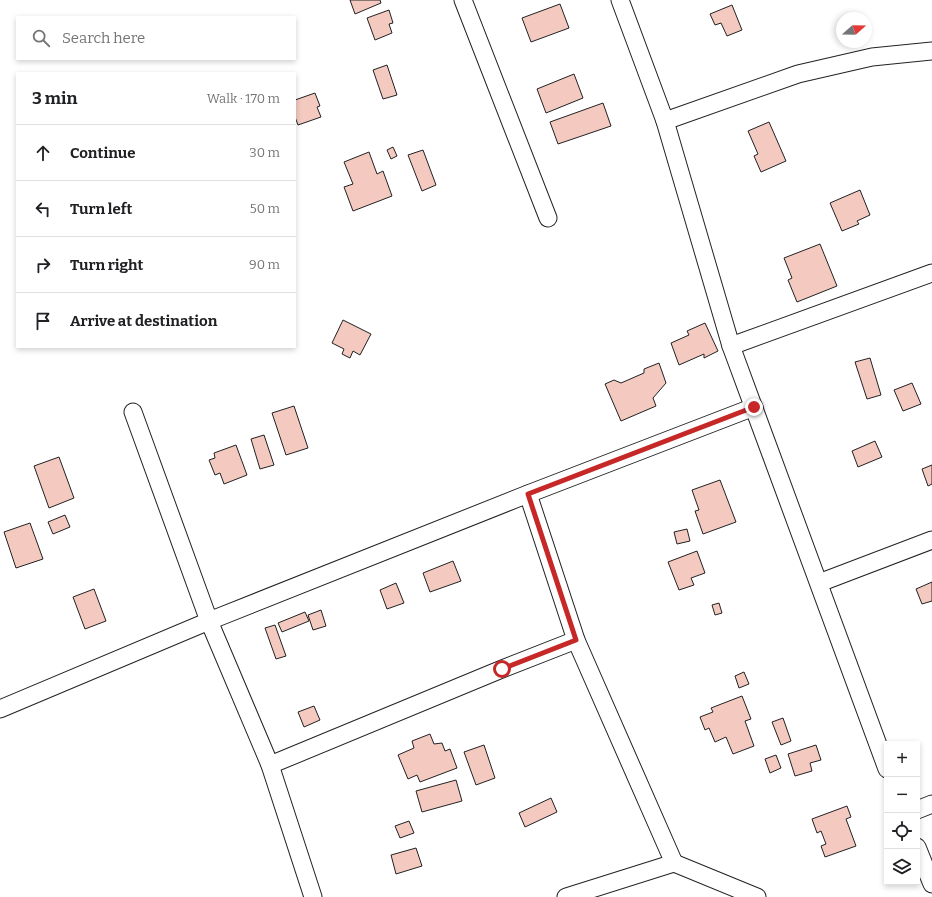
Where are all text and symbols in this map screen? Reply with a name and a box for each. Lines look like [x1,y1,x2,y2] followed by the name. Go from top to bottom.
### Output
[836,12,872,48] north arrow
[16,16,296,60] search box
[30,27,52,49] icon: search
[62,29,145,47] text: Search here
[32,88,77,109] text: 3 min
[207,91,280,106] text: Walk · 170 m
[32,142,54,164] icon: ahead
[70,144,136,162] text: Continue
[249,145,280,160] text: 30 m
[32,198,54,220] icon: left
[70,200,132,218] text: Turn left
[250,201,280,216] text: 50 m
[32,254,54,276] icon: right
[70,256,143,274] text: Turn right
[249,257,280,272] text: 90 m
[32,310,54,332] icon: arrive
[70,312,217,330] text: Arrive at destination
[745,398,763,416] route end
[493,660,511,678] route start
[884,741,920,885] map controls
[884,741,920,777] button: +
[884,777,920,813] button: −
[884,813,920,849] button: locate
[884,849,920,885] button: layers

